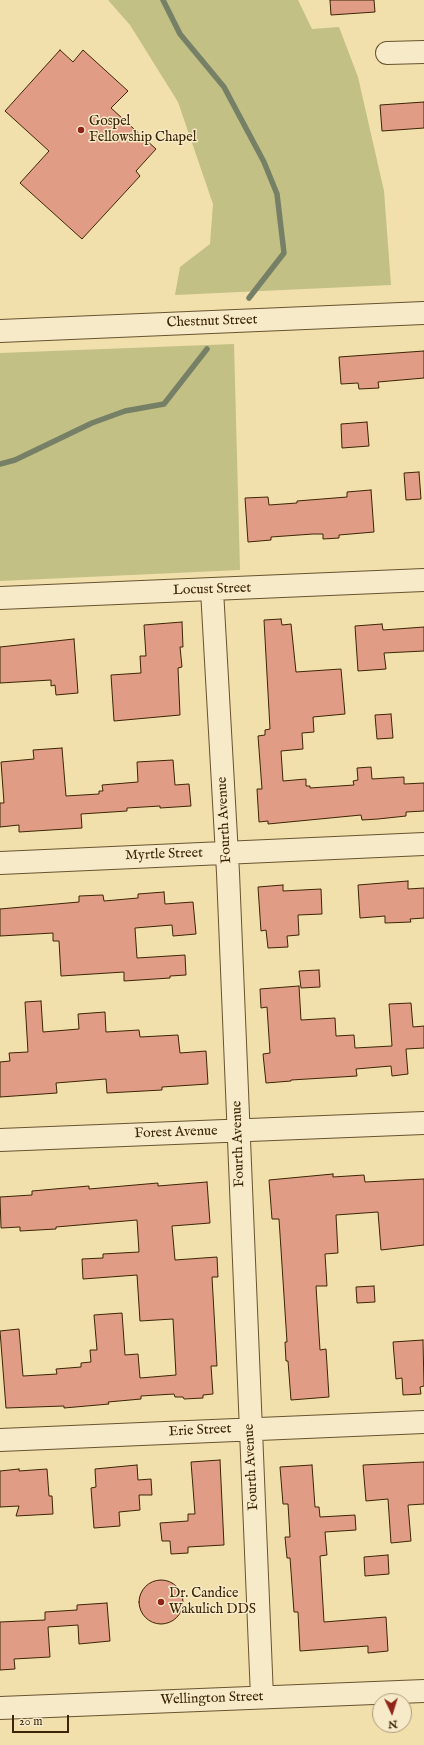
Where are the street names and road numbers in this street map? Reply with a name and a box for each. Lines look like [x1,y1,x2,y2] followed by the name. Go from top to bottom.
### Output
[166,312,258,332] street label: Chestnut Street
[172,580,252,600] street label: Locust Street
[214,776,236,864] street label: Fourth Avenue
[125,845,203,865] street label: Myrtle Street
[229,1100,249,1188] street label: Fourth Avenue
[134,1123,218,1143] street label: Forest Avenue
[168,1421,232,1441] street label: Erie Street
[241,1423,263,1511] street label: Fourth Avenue
[160,1689,264,1709] street label: Wellington Street

